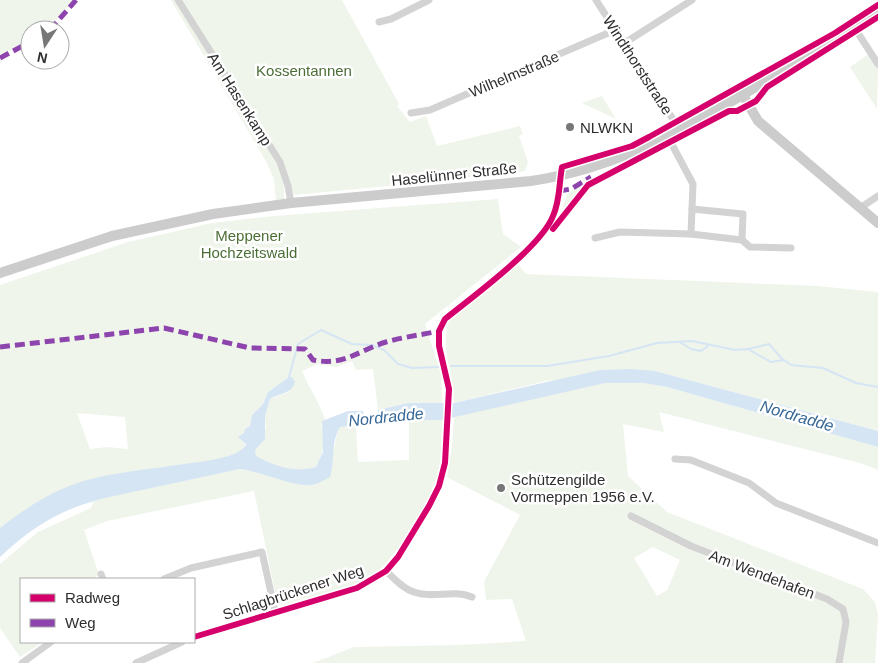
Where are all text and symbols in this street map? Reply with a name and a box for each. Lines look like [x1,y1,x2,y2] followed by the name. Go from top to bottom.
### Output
[600,12,676,118] street label: Windthorststraße
[20,20,70,70] north arrow
[467,47,561,101] street label: Wilhelmstraße
[36,49,49,67] text: N
[205,49,275,149] street label: Am Hasenkamp
[256,62,352,79] park label: Kossentannen
[580,119,633,136] place label: NLWKN
[564,121,576,133] marker: NLWKN
[391,159,517,189] street label: Haselünner Straße
[201,227,297,261] park label: Meppener Hochzeitswald
[758,397,836,435] water label: Nordradde
[348,405,425,429] water label: Nordradde
[511,471,655,505] place label: Schützengilde Vormeppen 1956 e.V.
[495,482,507,494] marker: Schützengilde Vormeppen 1956 e.V.
[707,546,817,602] street label: Am Wendehafen
[220,561,366,623] street label: Schlagbrückener Weg
[20,578,195,643] legend
[65,589,120,606] text: Radweg
[65,614,96,631] text: Weg

